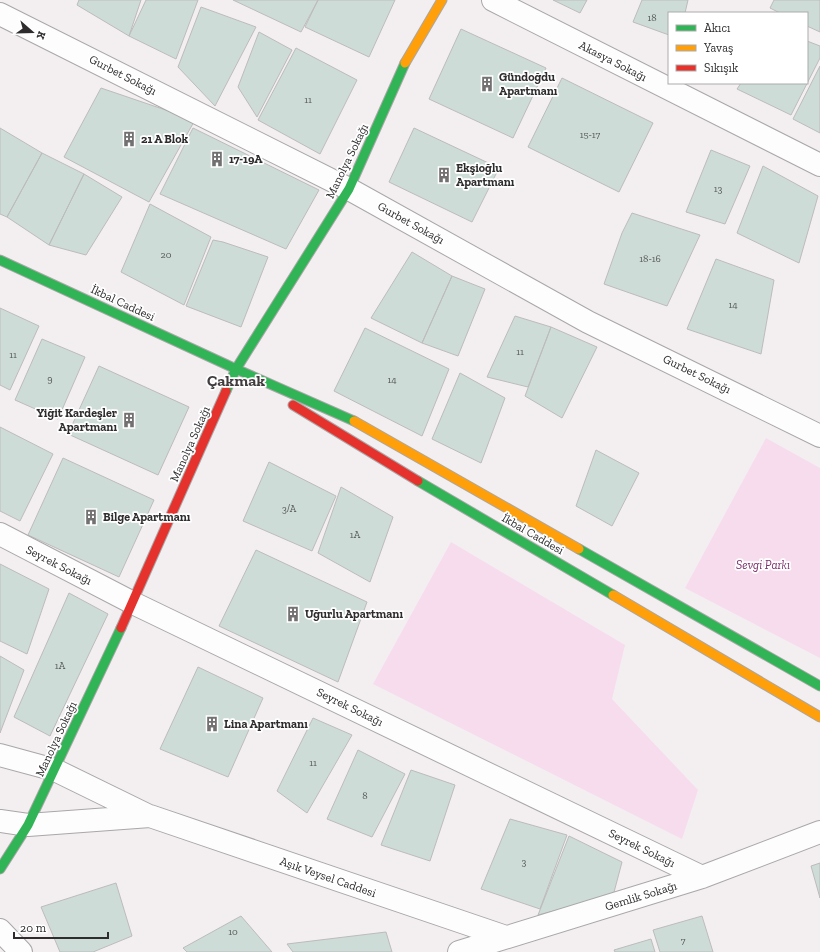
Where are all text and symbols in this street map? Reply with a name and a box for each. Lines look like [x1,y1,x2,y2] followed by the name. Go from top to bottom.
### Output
[12,12,52,52] north arrow
[647,12,657,24] house number: 18
[668,12,808,84] legend
[704,21,731,35] text: Akıcı
[33,30,48,42] text: K
[577,38,650,84] street label: Akasya Sokağı
[703,41,733,55] text: Yavaş
[87,52,160,98] street label: Gurbet Sokağı
[704,61,739,75] text: Sıkışık
[499,70,558,98] place label: Gündoğdu Apartmanı
[478,75,496,93] building icon: Gündoğdu Apartmanı
[304,94,312,106] house number: 11
[323,121,371,201] street label: Manolya Sokağı
[580,129,601,141] house number: 15-17
[120,130,138,148] building icon: 21 A Blok
[141,132,188,146] place label: 21 A Blok
[208,150,226,168] building icon: 17-19A
[229,152,263,166] place label: 17-19A
[456,161,515,189] place label: Ekşioğlu Apartmanı
[435,166,453,184] building icon: Ekşioğlu Apartmanı
[714,183,722,195] house number: 13
[375,199,447,247] street label: Gurbet Sokağı
[161,249,172,261] house number: 20
[639,253,661,265] house number: 18-16
[89,282,158,324] street label: İkbal Caddesi
[728,299,738,311] house number: 14
[516,346,524,358] house number: 11
[9,349,17,361] house number: 11
[661,352,734,397] street label: Gurbet Sokağı
[207,371,265,390] district label: Çakmak
[47,373,53,385] house number: 9
[387,374,397,386] house number: 14
[167,403,213,484] street label: Manolya Sokağı
[36,406,118,434] place label: Yiğit Kardeşler Apartmanı
[120,411,138,429] building icon: Yiğit Kardeşler Apartmanı
[282,503,297,515] house number: 3/A
[82,508,100,526] building icon: Bilge Apartmanı
[103,510,191,524] place label: Bilge Apartmanı
[500,511,567,558] street label: İkbal Caddesi
[350,529,361,541] house number: 1A
[24,542,95,588] street label: Seyrek Sokağı
[736,558,790,572] park label: Sevgi Parkı
[284,605,302,623] building icon: Uğurlu Apartmanı
[305,607,403,621] place label: Uğurlu Apartmanı
[55,660,66,672] house number: 1A
[315,685,386,729] street label: Seyrek Sokağı
[32,699,80,779] street label: Manolya Sokağı
[203,715,221,733] building icon: Lina Apartmanı
[224,717,308,731] place label: Lina Apartmanı
[309,757,317,769] house number: 11
[362,790,368,802] house number: 8
[607,826,678,870] street label: Seyrek Sokağı
[278,854,379,900] street label: Aşık Veysel Caddesi
[522,856,527,868] house number: 3
[603,878,679,914] street label: Gemlik Sokağı
[14,914,108,940] scale bar
[20,921,47,935] text: 20 m
[228,926,238,938] house number: 10
[681,935,686,947] house number: 7

